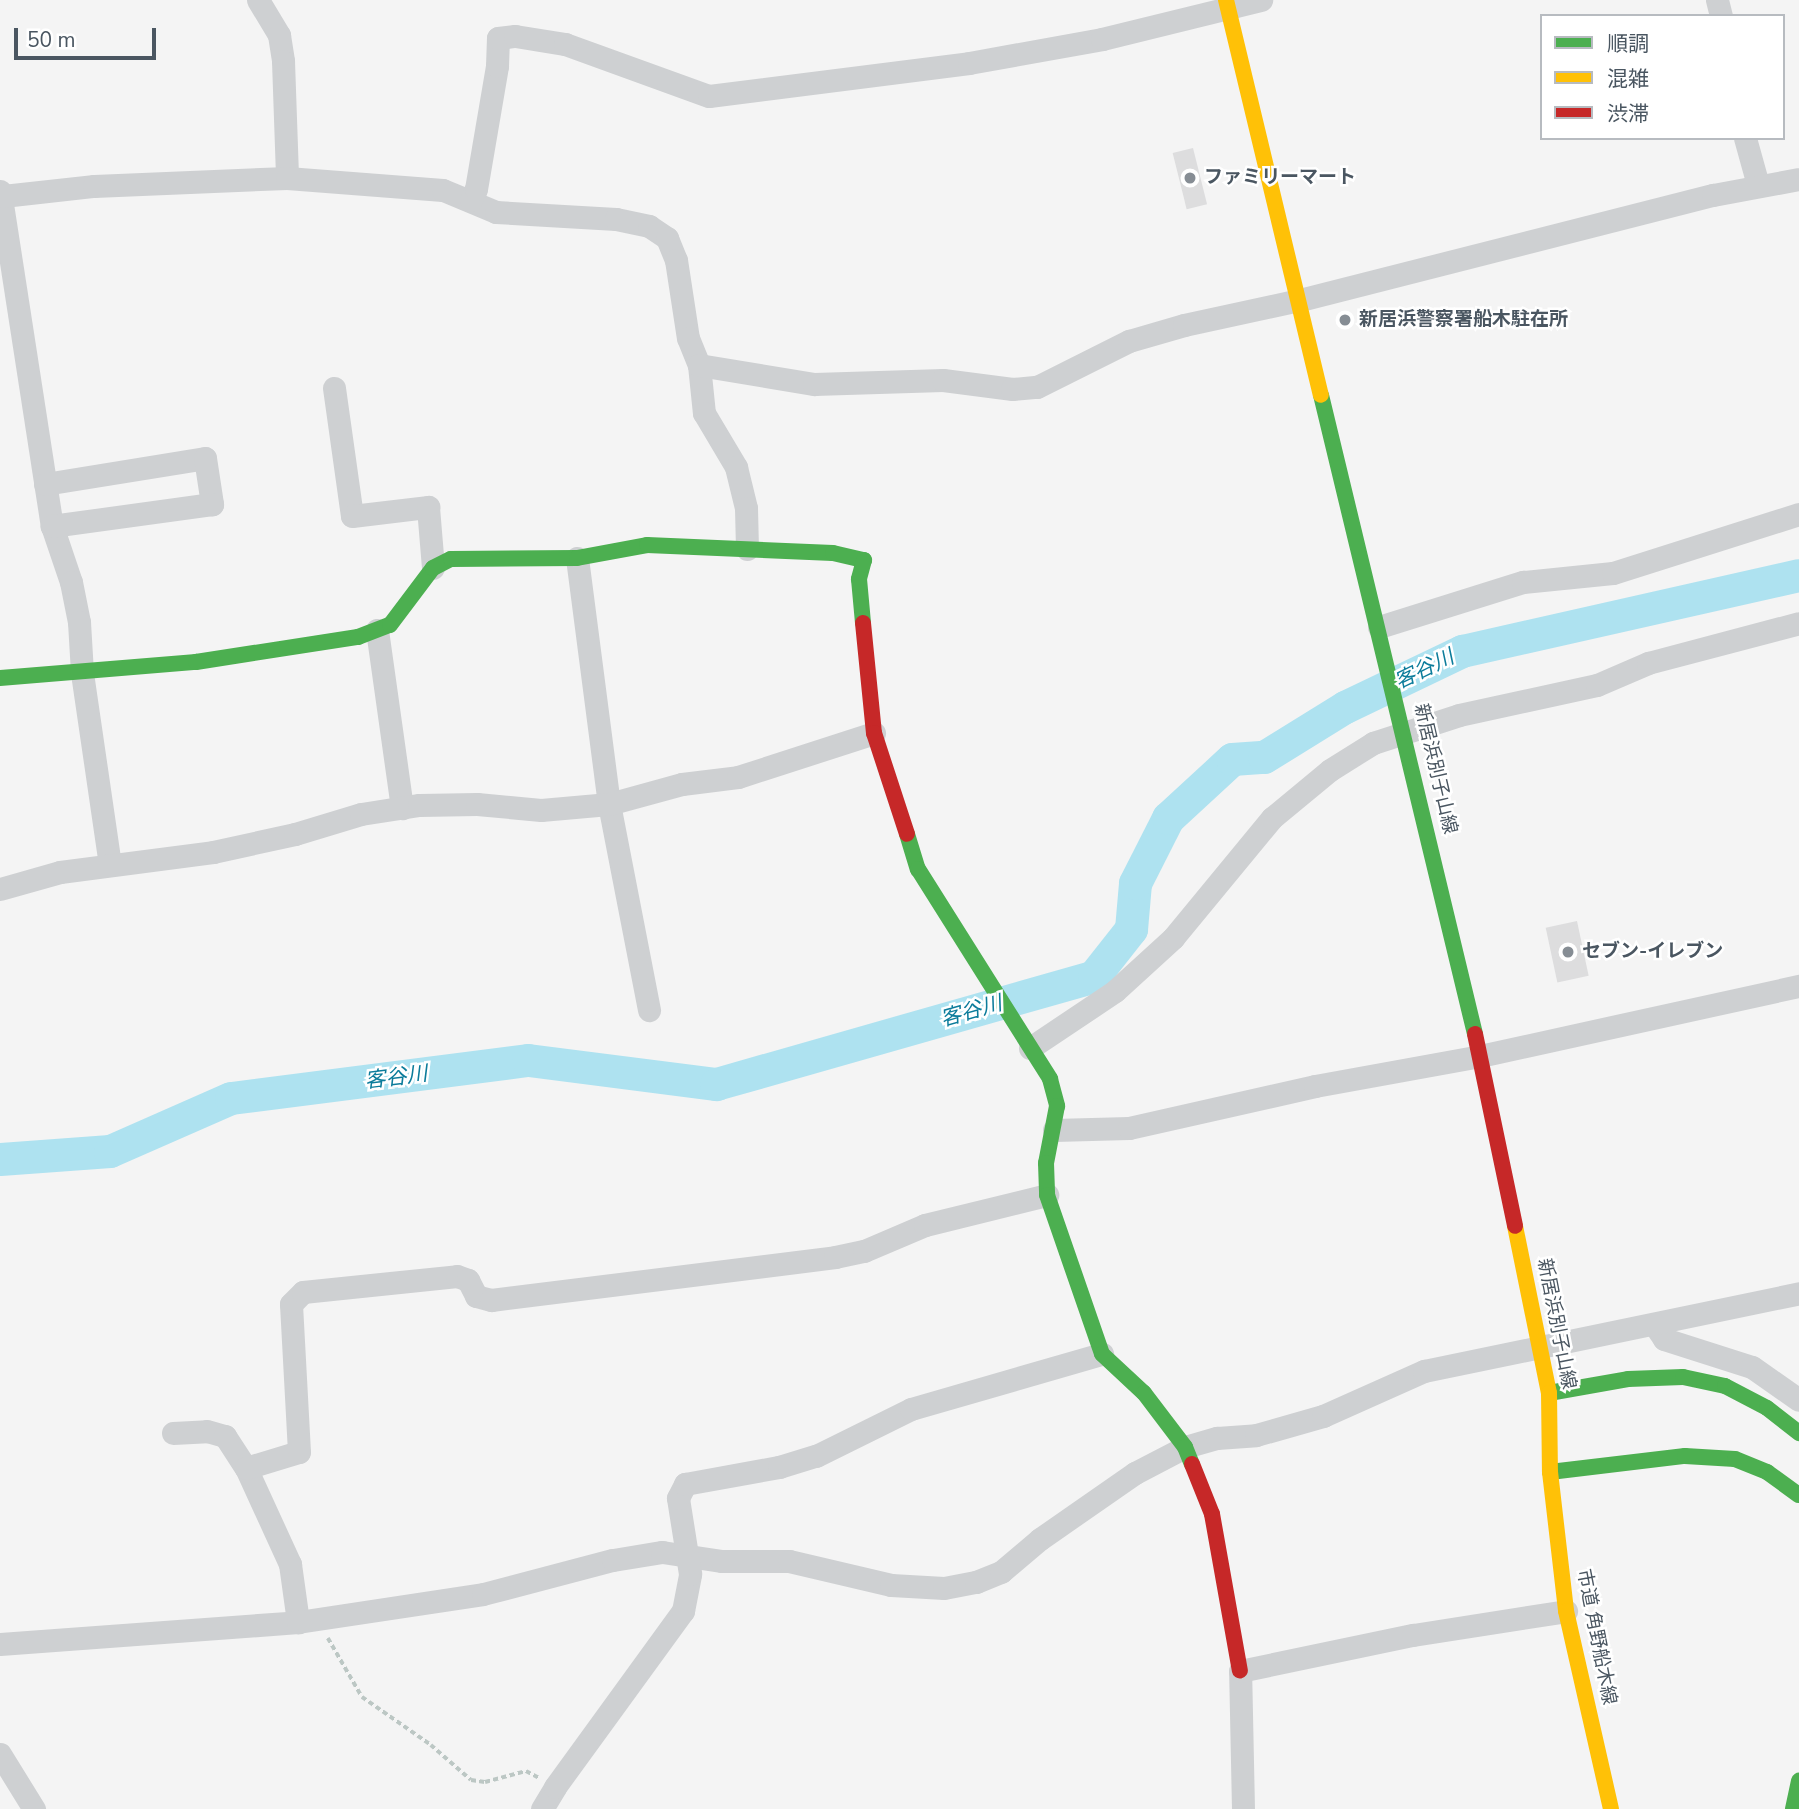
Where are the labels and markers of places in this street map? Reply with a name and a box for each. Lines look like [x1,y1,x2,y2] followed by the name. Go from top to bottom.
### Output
[1204,167,1356,189] place label: ファミリーマート
[1182,170,1198,186] marker: ファミリーマート
[1359,309,1568,331] place label: 新居浜警察署船木駐在所
[1337,312,1353,328] marker: 新居浜警察署船木駐在所
[1582,941,1723,963] place label: セブン-イレブン
[1560,944,1576,960] marker: セブン-イレブン

